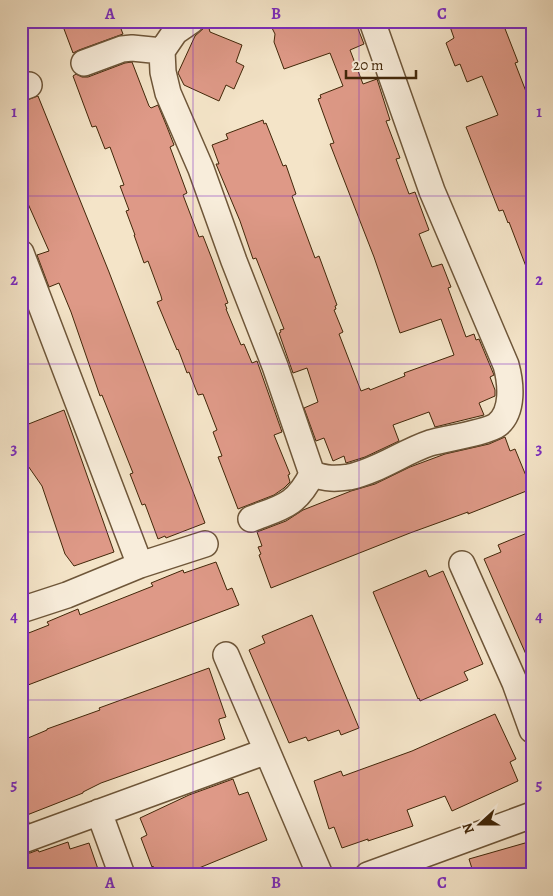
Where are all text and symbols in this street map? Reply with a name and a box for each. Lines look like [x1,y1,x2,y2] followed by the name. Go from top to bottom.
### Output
[104,3,116,25] text: A
[271,3,281,25] text: B
[437,3,447,25] text: C
[346,48,416,80] scale bar
[353,55,384,75] text: 20 m
[11,101,17,123] text: 1
[536,101,542,123] text: 1
[10,269,18,291] text: 2
[535,269,543,291] text: 2
[11,438,18,460] text: 3
[536,438,543,460] text: 3
[10,606,18,628] text: 4
[535,606,543,628] text: 4
[11,774,18,796] text: 5
[536,774,543,796] text: 5
[456,798,506,848] north arrow
[458,820,479,837] text: N
[104,872,116,894] text: A
[271,872,281,894] text: B
[437,872,447,894] text: C

